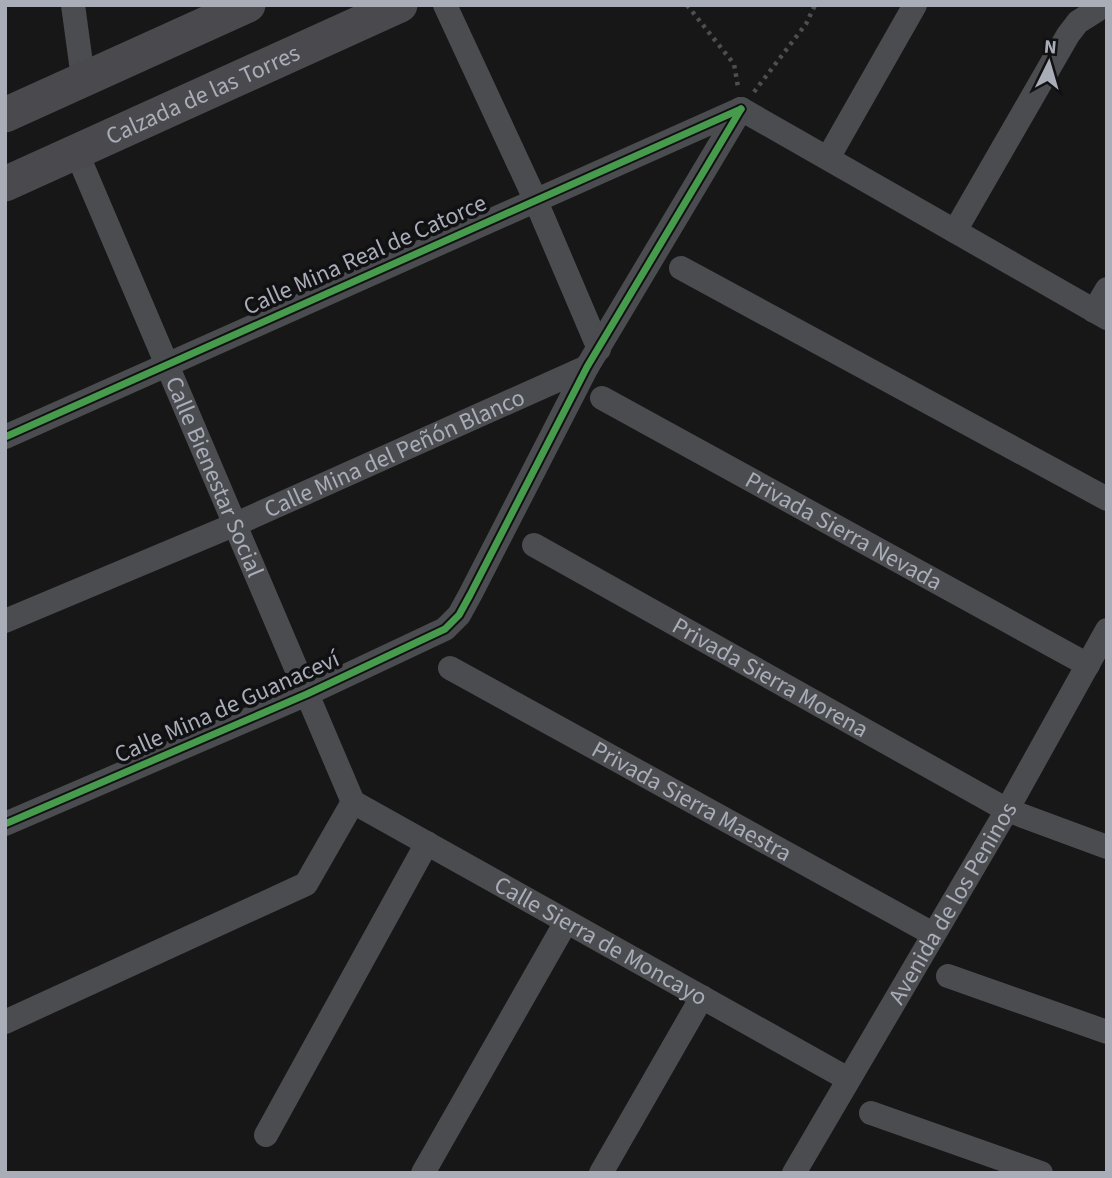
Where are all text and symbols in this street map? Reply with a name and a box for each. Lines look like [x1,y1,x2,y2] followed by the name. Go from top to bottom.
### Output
[1014,28,1084,98] north arrow
[1043,34,1058,62] text: N
[100,35,305,154] street label: Calzada de las Torres
[238,186,492,324] street label: Calle Mina Real de Catorce
[156,371,273,583] street label: Calle Bienestar Social
[258,380,530,527] street label: Calle Mina del Peñón Blanco
[739,462,949,599] street label: Privada Sierra Nevada
[666,608,875,747] street label: Privada Sierra Morena
[109,641,346,772] street label: Calle Mina de Guanaceví
[585,732,798,870] street label: Privada Sierra Maestra
[879,796,1026,1011] street label: Avenida de los Peninos
[488,867,714,1014] street label: Calle Sierra de Moncayo

